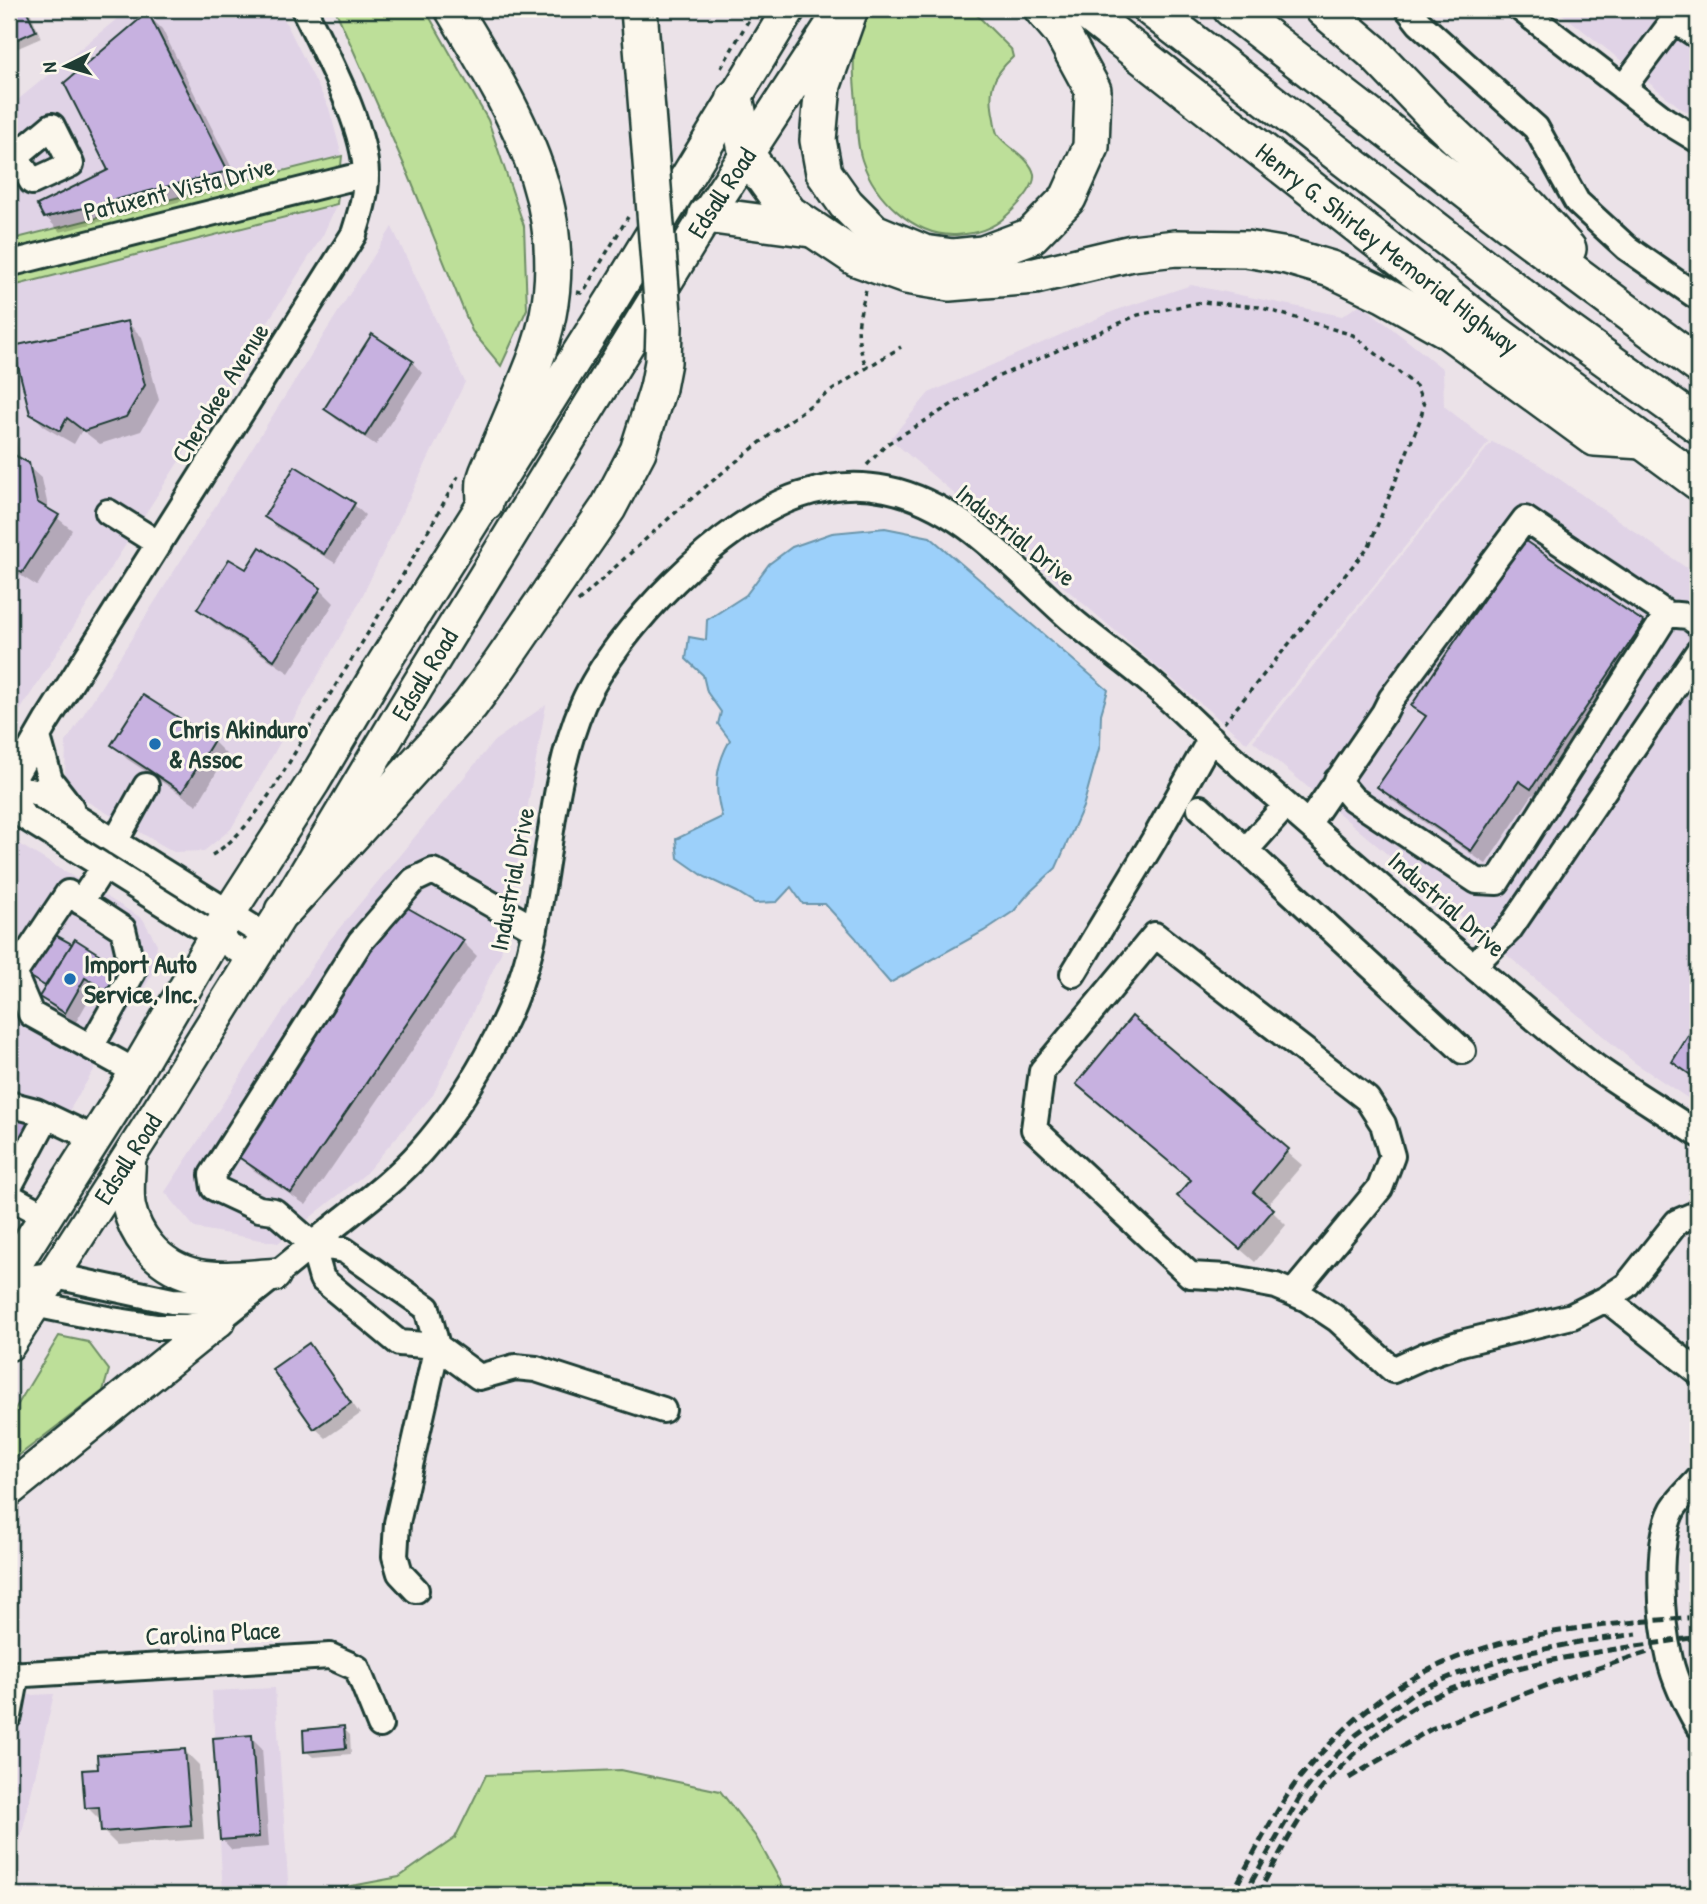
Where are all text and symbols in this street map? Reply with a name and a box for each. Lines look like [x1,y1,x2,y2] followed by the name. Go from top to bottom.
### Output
[32,32,102,102] north arrow
[36,61,62,74] text: N
[1249,134,1526,362] street label: Henry G. Shirley Memorial Highway
[679,140,764,245] street label: Edsall Road
[80,148,278,229] street label: Patuxent Vista Drive
[162,316,277,470] street label: Cherokee Avenue
[949,475,1084,594] street label: Industrial Drive
[383,622,466,727] street label: Edsall Road
[169,711,309,776] place label: Chris Akinduro & Assoc
[147,736,163,752] marker: Chris Akinduro & Assoc
[480,804,543,954] street label: Industrial Drive
[1381,843,1514,964] street label: Industrial Drive
[84,946,198,1011] place label: Import Auto Service, Inc.
[62,971,78,987] marker: Import Auto Service, Inc.
[85,1106,170,1211] street label: Edsall Road
[144,1611,282,1654] street label: Carolina Place

